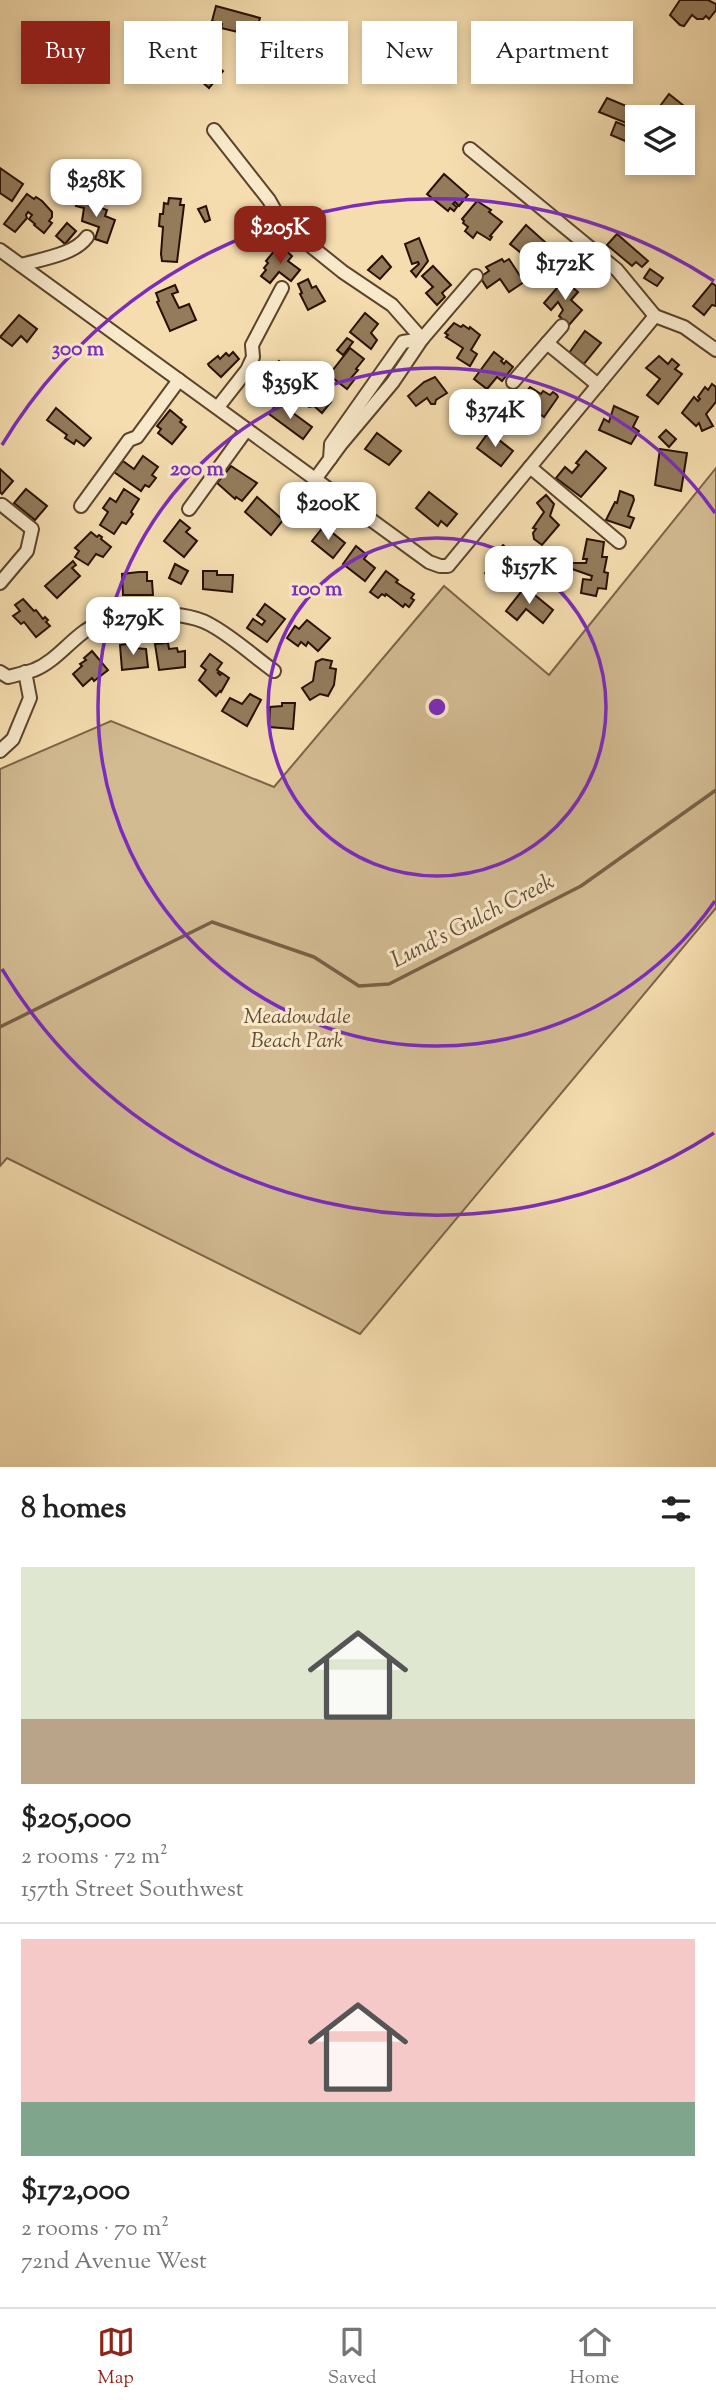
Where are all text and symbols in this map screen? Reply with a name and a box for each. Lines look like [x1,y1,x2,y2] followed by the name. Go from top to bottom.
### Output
[21,21,110,84] chip: Buy
[124,21,222,84] chip: Rent
[236,21,348,84] chip: Filters
[362,21,457,84] chip: New
[471,21,633,84] chip: Apartment
[625,105,695,175] map controls
[625,105,695,175] button: layers
[47,160,145,219] pin: $258K
[66,165,126,198] text: $258K
[231,206,329,266] pin: $205K
[250,212,310,245] text: $205K
[516,243,614,302] pin: $172K
[536,248,594,281] text: $172K
[52,335,105,365] text: 300 m
[241,362,339,421] pin: $359K
[261,367,319,400] text: $359K
[446,390,544,449] pin: $374K
[465,395,525,428] text: $374K
[170,455,225,485] text: 200 m
[279,482,377,542] pin: $200K
[296,488,360,521] text: $200K
[480,546,578,606] pin: $157K
[501,552,557,585] text: $157K
[292,575,343,605] text: 100 m
[84,598,182,657] pin: $279K
[102,603,164,636] text: $279K
[425,695,449,719] centre of rings
[385,867,561,977] water label: Lund's Gulch Creek
[243,1003,351,1057] park label: Meadowdale Beach Park
[21,1488,126,1531] text: 8 homes
[657,1490,695,1528] icon: filters
[295,1612,421,1738] icon: home
[21,1798,131,1841] text: $205,000
[21,1841,168,1874] text: 2 rooms · 72 m²
[21,1874,244,1907] text: 157th Street Southwest
[295,1984,421,2110] icon: home
[21,2170,130,2213] text: $172,000
[21,2213,169,2246] text: 2 rooms · 70 m²
[21,2246,207,2279] text: 72nd Avenue West
[97,2323,135,2392] tab: Map
[328,2323,376,2392] tab: Saved
[570,2323,619,2392] tab: Home

